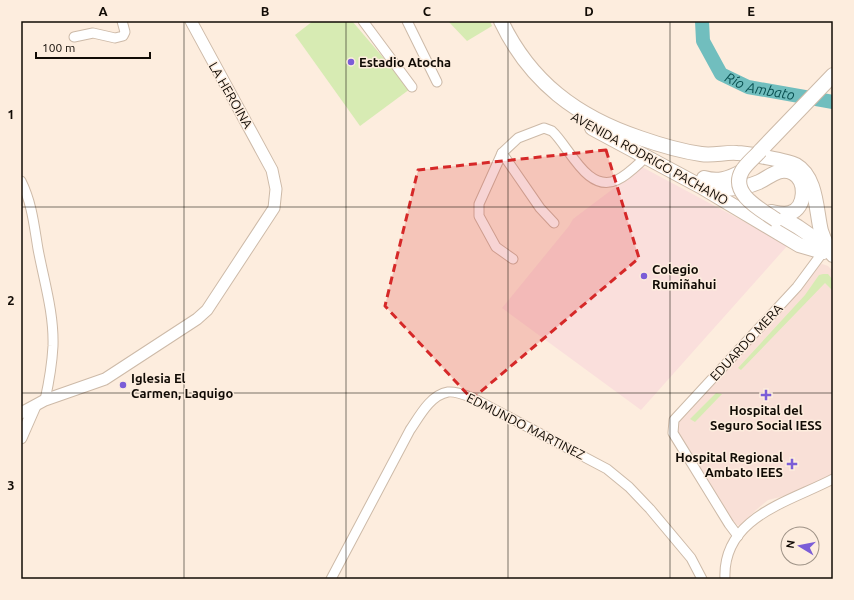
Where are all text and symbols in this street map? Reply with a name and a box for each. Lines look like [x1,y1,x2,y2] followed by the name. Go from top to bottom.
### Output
[98,4,108,18] text: A
[261,4,270,18] text: B
[423,4,432,18] text: C
[584,4,594,18] text: D
[747,4,755,18] text: E
[36,34,150,60] scale bar
[42,41,75,54] text: 100 m
[359,55,451,69] place label: Estadio Atocha
[346,57,356,67] marker: Estadio Atocha
[206,59,256,131] street label: LA HEROINA
[722,69,796,103] water label: Río Ambato
[7,107,15,121] text: 1
[569,109,731,207] street label: AVENIDA RODRIGO PACHANO
[652,262,716,291] place label: Colegio Rumiñahui
[639,271,649,281] marker: Colegio Rumiñahui
[7,293,15,307] text: 2
[707,300,785,383] street label: EDUARDO MERA
[131,371,233,400] place label: Iglesia El Carmen, Laquigo
[118,380,128,390] marker: Iglesia El Carmen, Laquigo
[760,389,772,401] marker: Hospital del Seguro Social IESS
[465,390,587,462] street label: EDMUNDO MARTINEZ
[710,403,822,432] place label: Hospital del Seguro Social IESS
[675,450,783,479] place label: Hospital Regional Ambato IEES
[786,458,798,470] marker: Hospital Regional Ambato IEES
[7,478,15,492] text: 3
[780,526,820,566] north arrow
[784,539,797,549] text: N

